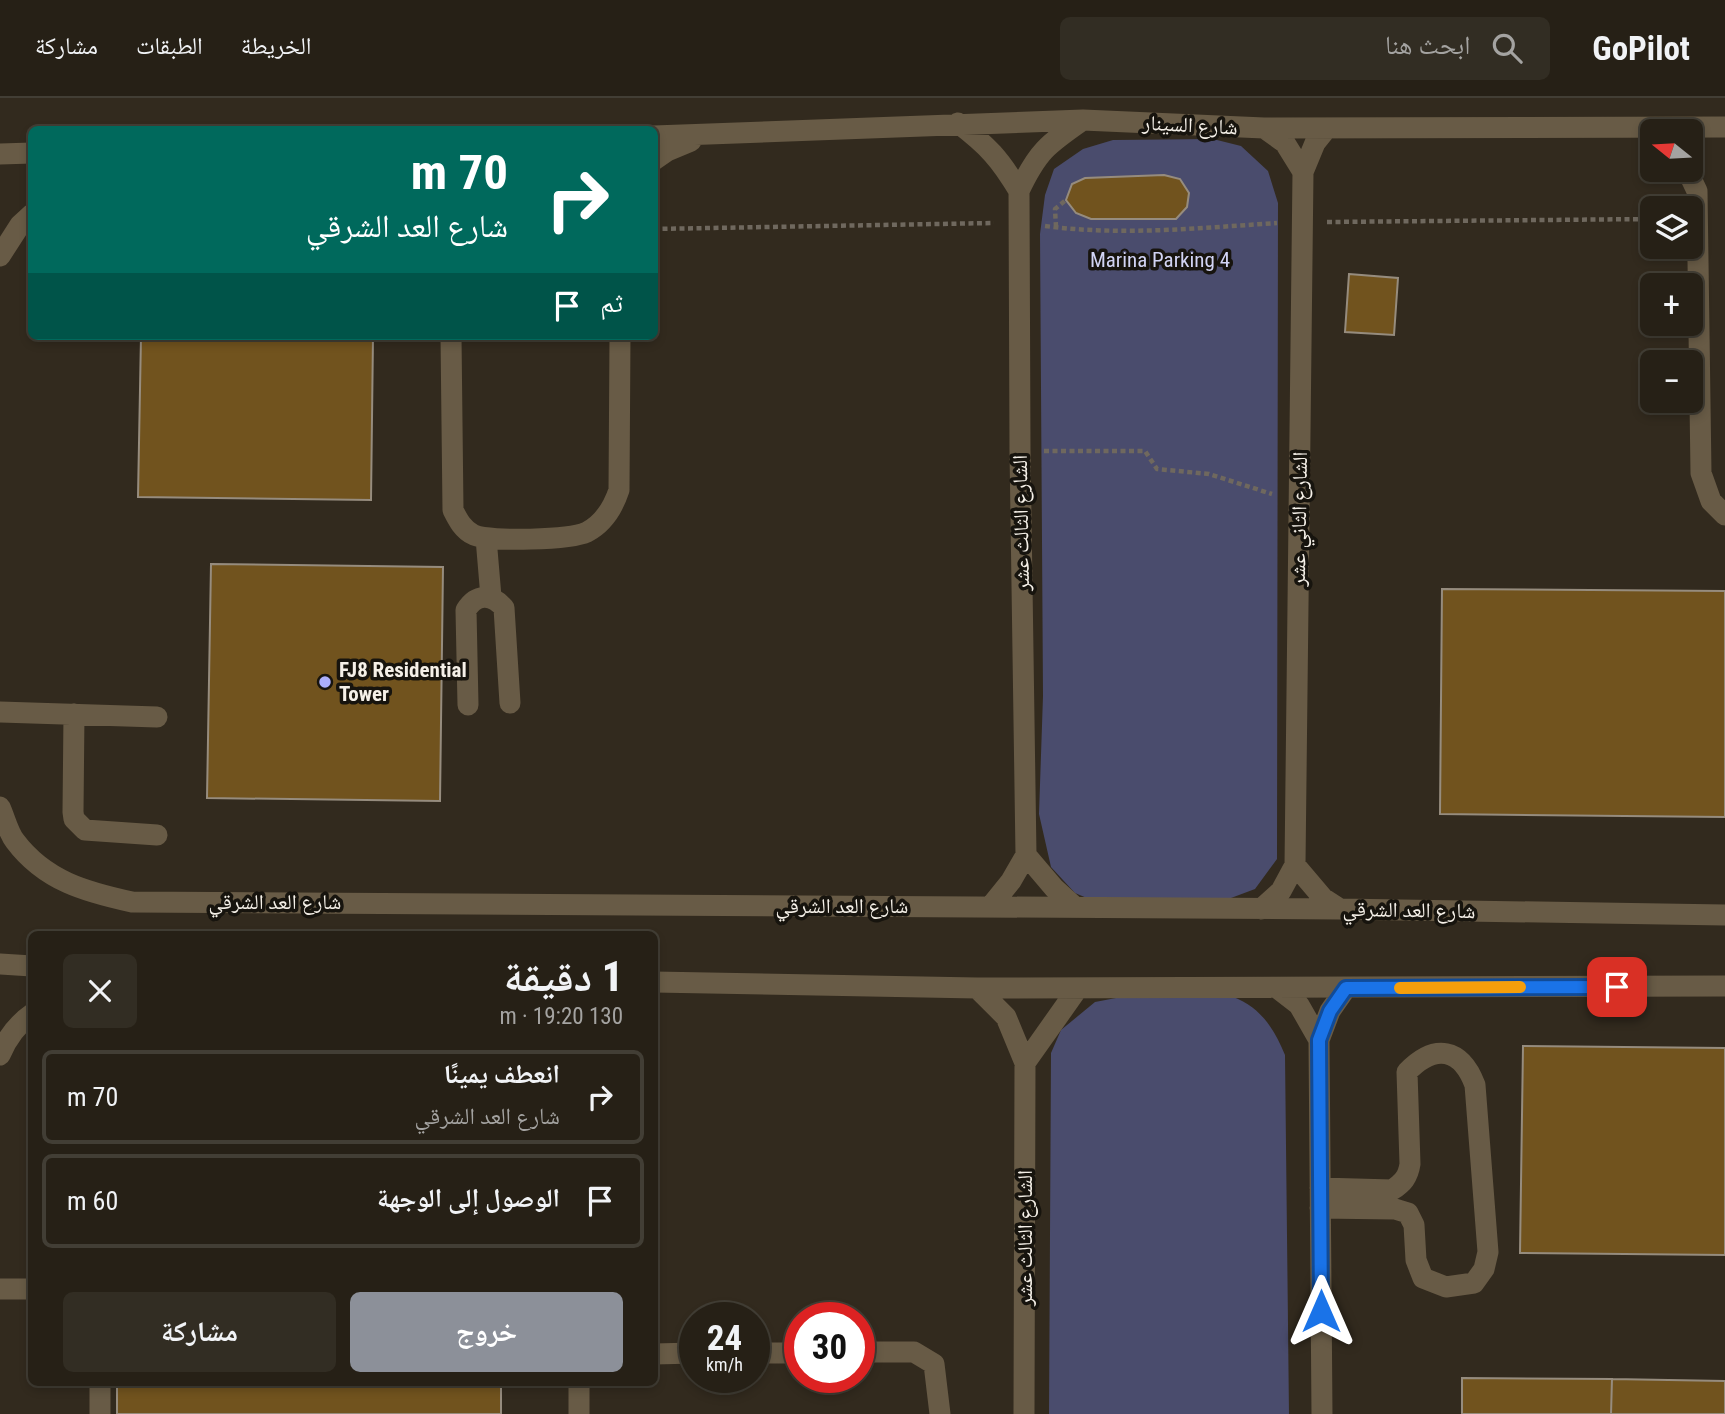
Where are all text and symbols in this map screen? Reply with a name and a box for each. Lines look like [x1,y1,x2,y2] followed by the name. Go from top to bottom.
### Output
[1060,17,1550,80] search box
[1488,29,1526,67] icon: search
[1592,29,1690,68] text: GoPilot
[1385,30,1470,60] text: ابحث هنا
[35,32,98,60] text: مشاركة
[136,32,203,60] text: الطبقات
[241,32,311,60] text: الخريطة
[1141,110,1238,140] street label: شارع السينار
[1640,119,1703,182] north arrow
[1640,119,1703,413] map controls
[411,144,508,201] text: 70 m
[532,154,623,245] icon: right
[1640,196,1703,259] button: layers
[306,207,508,245] text: شارع العد الشرقي
[1090,248,1230,272] park label: Marina Parking 4
[1640,273,1703,336] button: +
[548,287,586,325] icon: arrive
[600,288,623,318] text: ثم
[1640,350,1703,413] button: −
[1286,451,1317,588] street label: الشارع الثاني عشر
[1008,455,1035,592] street label: الشارع الثالث عشر
[339,658,467,706] place label: FJ8 Residential Tower
[317,674,333,690] marker: FJ8 Residential Tower
[209,890,341,918] street label: شارع العد الشرقي
[776,894,908,922] street label: شارع العد الشرقي
[1342,897,1476,927] street label: شارع العد الشرقي
[504,952,623,1001] text: 1 دقيقة
[63,954,137,1028] button: close
[1587,957,1647,1017] pin
[1598,968,1636,1006] icon: arrive
[499,1003,623,1030] text: 130 m · 19:20
[444,1059,560,1089] text: انعطف يمينًا
[581,1078,619,1116] icon: right
[67,1082,118,1112] text: 70 m
[415,1103,560,1130] text: شارع العد الشرقي
[1013,1170,1038,1307] street label: الشارع الثالث عشر
[581,1182,619,1220] icon: arrive
[377,1183,560,1213] text: الوصول إلى الوجهة
[67,1186,118,1216] text: 60 m
[1284,1274,1358,1348] position arrow
[63,1292,336,1372] button: مشاركة
[350,1292,623,1372] button: خروج
[784,1302,875,1393] speed limit sign: 30
[707,1318,742,1359] text: 24
[706,1354,743,1375] text: km/h

